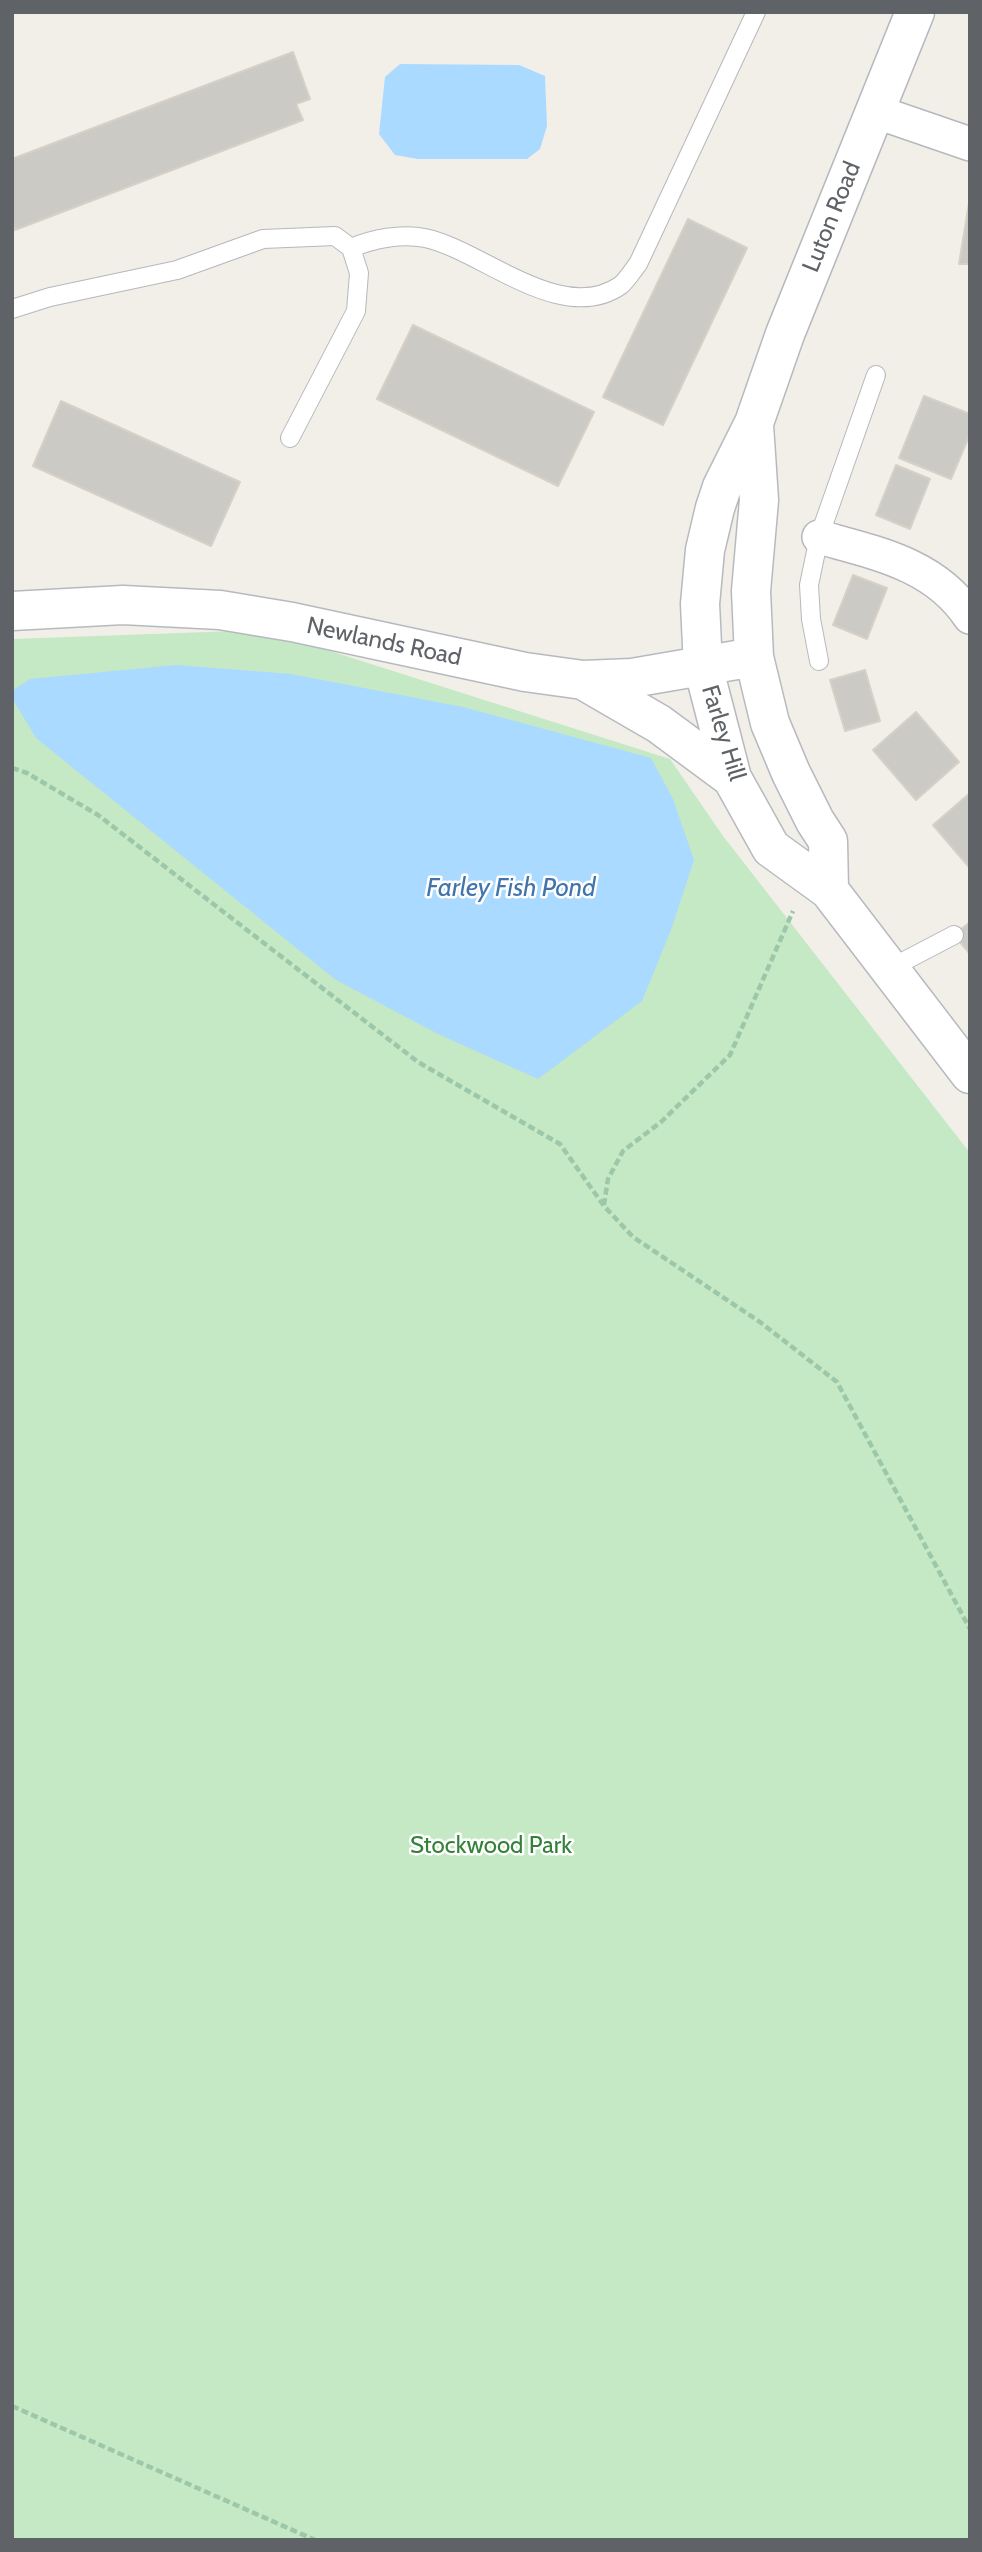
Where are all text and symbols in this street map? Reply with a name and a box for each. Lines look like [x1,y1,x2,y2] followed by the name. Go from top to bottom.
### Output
[797,158,867,276] street label: Luton Road
[304,612,464,672] street label: Newlands Road
[695,682,751,784] street label: Farley Hill
[426,872,596,904] water label: Farley Fish Pond
[410,1832,572,1860] park label: Stockwood Park

